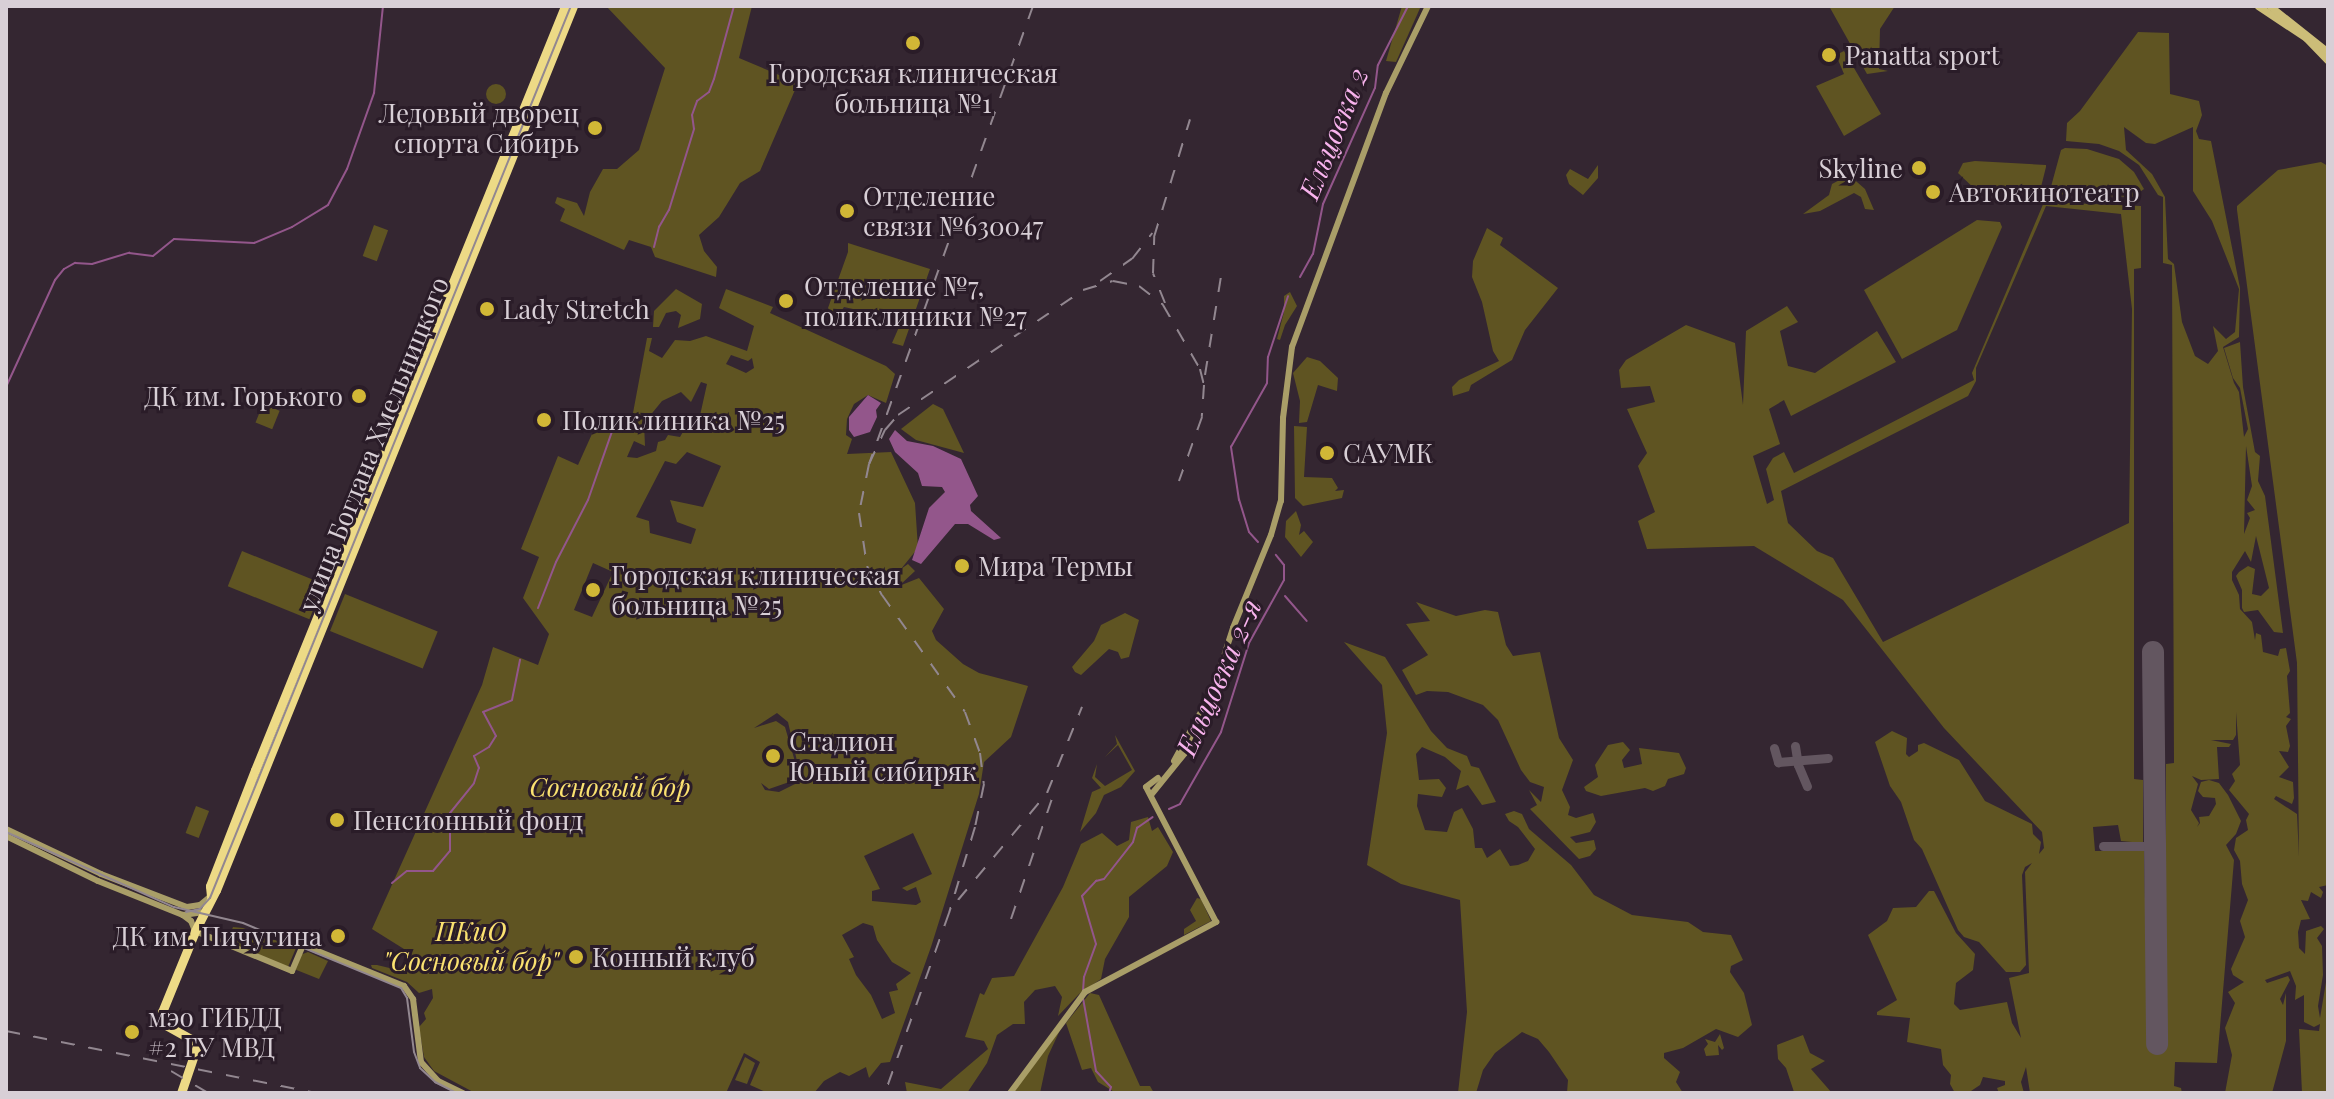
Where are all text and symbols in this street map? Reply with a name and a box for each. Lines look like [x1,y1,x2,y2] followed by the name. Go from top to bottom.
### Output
[902,32,924,54] marker: Городская клиническая больница №1
[1845,39,2000,71] place label: Panatta sport
[1820,46,1838,64] marker: Panatta sport
[768,57,1058,118] place label: Городская клиническая больница №1
[1291,62,1375,204] water label: Ельцовка 2
[378,97,579,158] place label: Ледовый дворец спорта Сибирь
[586,119,604,137] marker: Ледовый дворец спорта Сибирь
[1818,152,1903,184] place label: Skyline
[1910,159,1928,177] marker: Skyline
[1949,176,2140,208] place label: Автокинотеатр
[863,180,1043,242] place label: Отделение связи №630047
[1924,183,1942,201] marker: Автокинотеатр
[838,202,856,220] marker: Отделение связи №630047
[804,270,1027,332] place label: Отделение №7, поликлиники №27
[291,272,455,616] street label: улица Богдана Хмельницкого
[775,290,797,312] marker: Отделение №7, поликлиники №27
[503,293,650,325] place label: Lady Stretch
[478,300,496,318] marker: Lady Stretch
[144,380,343,412] place label: ДК им. Горького
[350,387,368,405] marker: ДК им. Горького
[562,404,785,436] place label: Поликлиника №25
[533,409,555,431] marker: Поликлиника №25
[1343,437,1433,469] place label: САУМК
[1318,444,1336,462] marker: САУМК
[978,550,1133,582] place label: Мира Термы
[953,557,971,575] marker: Мира Термы
[611,559,900,620] place label: Городская клиническая больница №25
[582,579,604,601] marker: Городская клиническая больница №25
[1169,594,1267,760] water label: Ельцовка 2-я
[789,725,977,786] place label: Стадион Юный сибиряк
[764,747,782,765] marker: Стадион Юный сибиряк
[529,771,691,803] park label: Сосновый бор
[353,804,583,836] place label: Пенсионный фонд
[328,811,346,829] marker: Пенсионный фонд
[383,915,559,976] park label: ПКиО "Сосновый бор"
[113,920,322,952] place label: ДК им. Пичугина
[329,927,347,945] marker: ДК им. Пичугина
[592,941,755,973] place label: Конный клуб
[567,948,585,966] marker: Конный клуб
[148,1001,282,1062] place label: мэо ГИБДД #2 ГУ МВД
[123,1023,141,1041] marker: мэо ГИБДД #2 ГУ МВД

